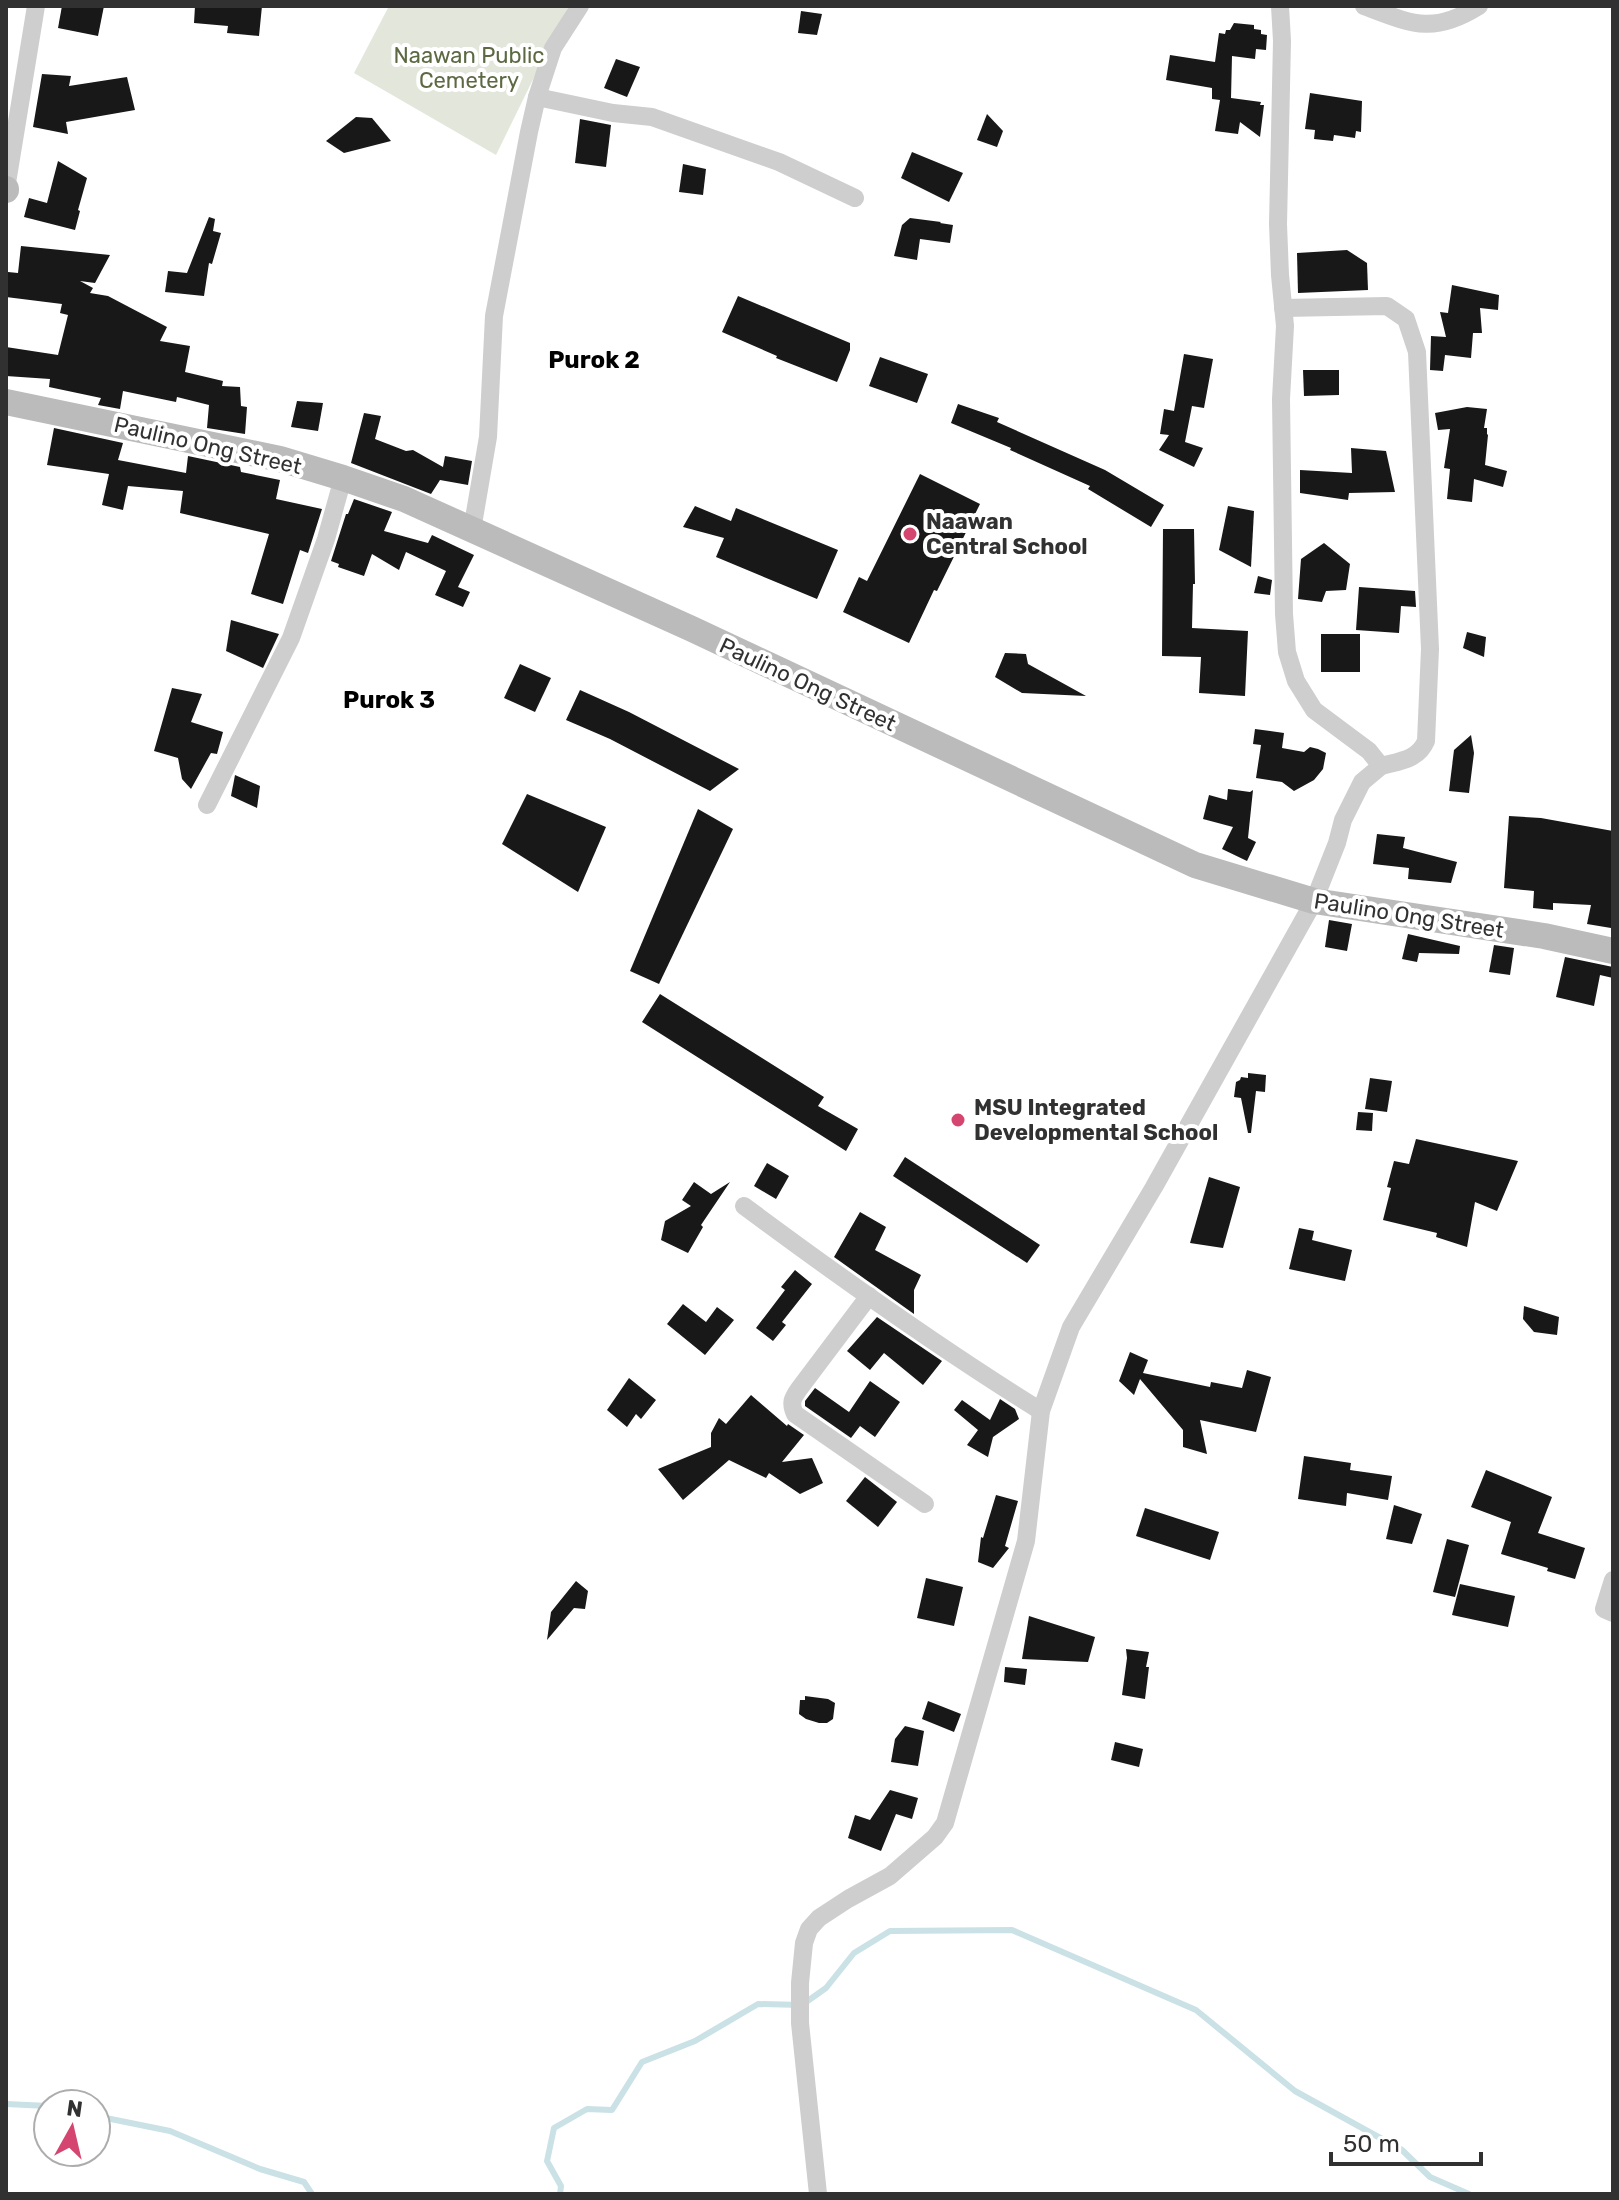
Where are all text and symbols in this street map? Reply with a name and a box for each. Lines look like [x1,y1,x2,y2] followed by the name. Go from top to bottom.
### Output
[394,42,544,94] park label: Naawan Public Cemetery
[548,346,640,374] district label: Purok 2
[111,411,305,480] street label: Paulino Ong Street
[926,508,1088,560] place label: Naawan Central School
[901,525,919,543] marker: Naawan Central School
[715,632,901,737] street label: Paulino Ong Street
[343,686,435,714] district label: Purok 3
[1312,887,1506,944] street label: Paulino Ong Street
[974,1094,1218,1146] place label: MSU Integrated Developmental School
[949,1111,967,1129] marker: MSU Integrated Developmental School
[32,2088,112,2168] north arrow
[65,2094,84,2123] text: N
[1331,2116,1481,2166] scale bar
[1343,2130,1400,2158] text: 50 m

